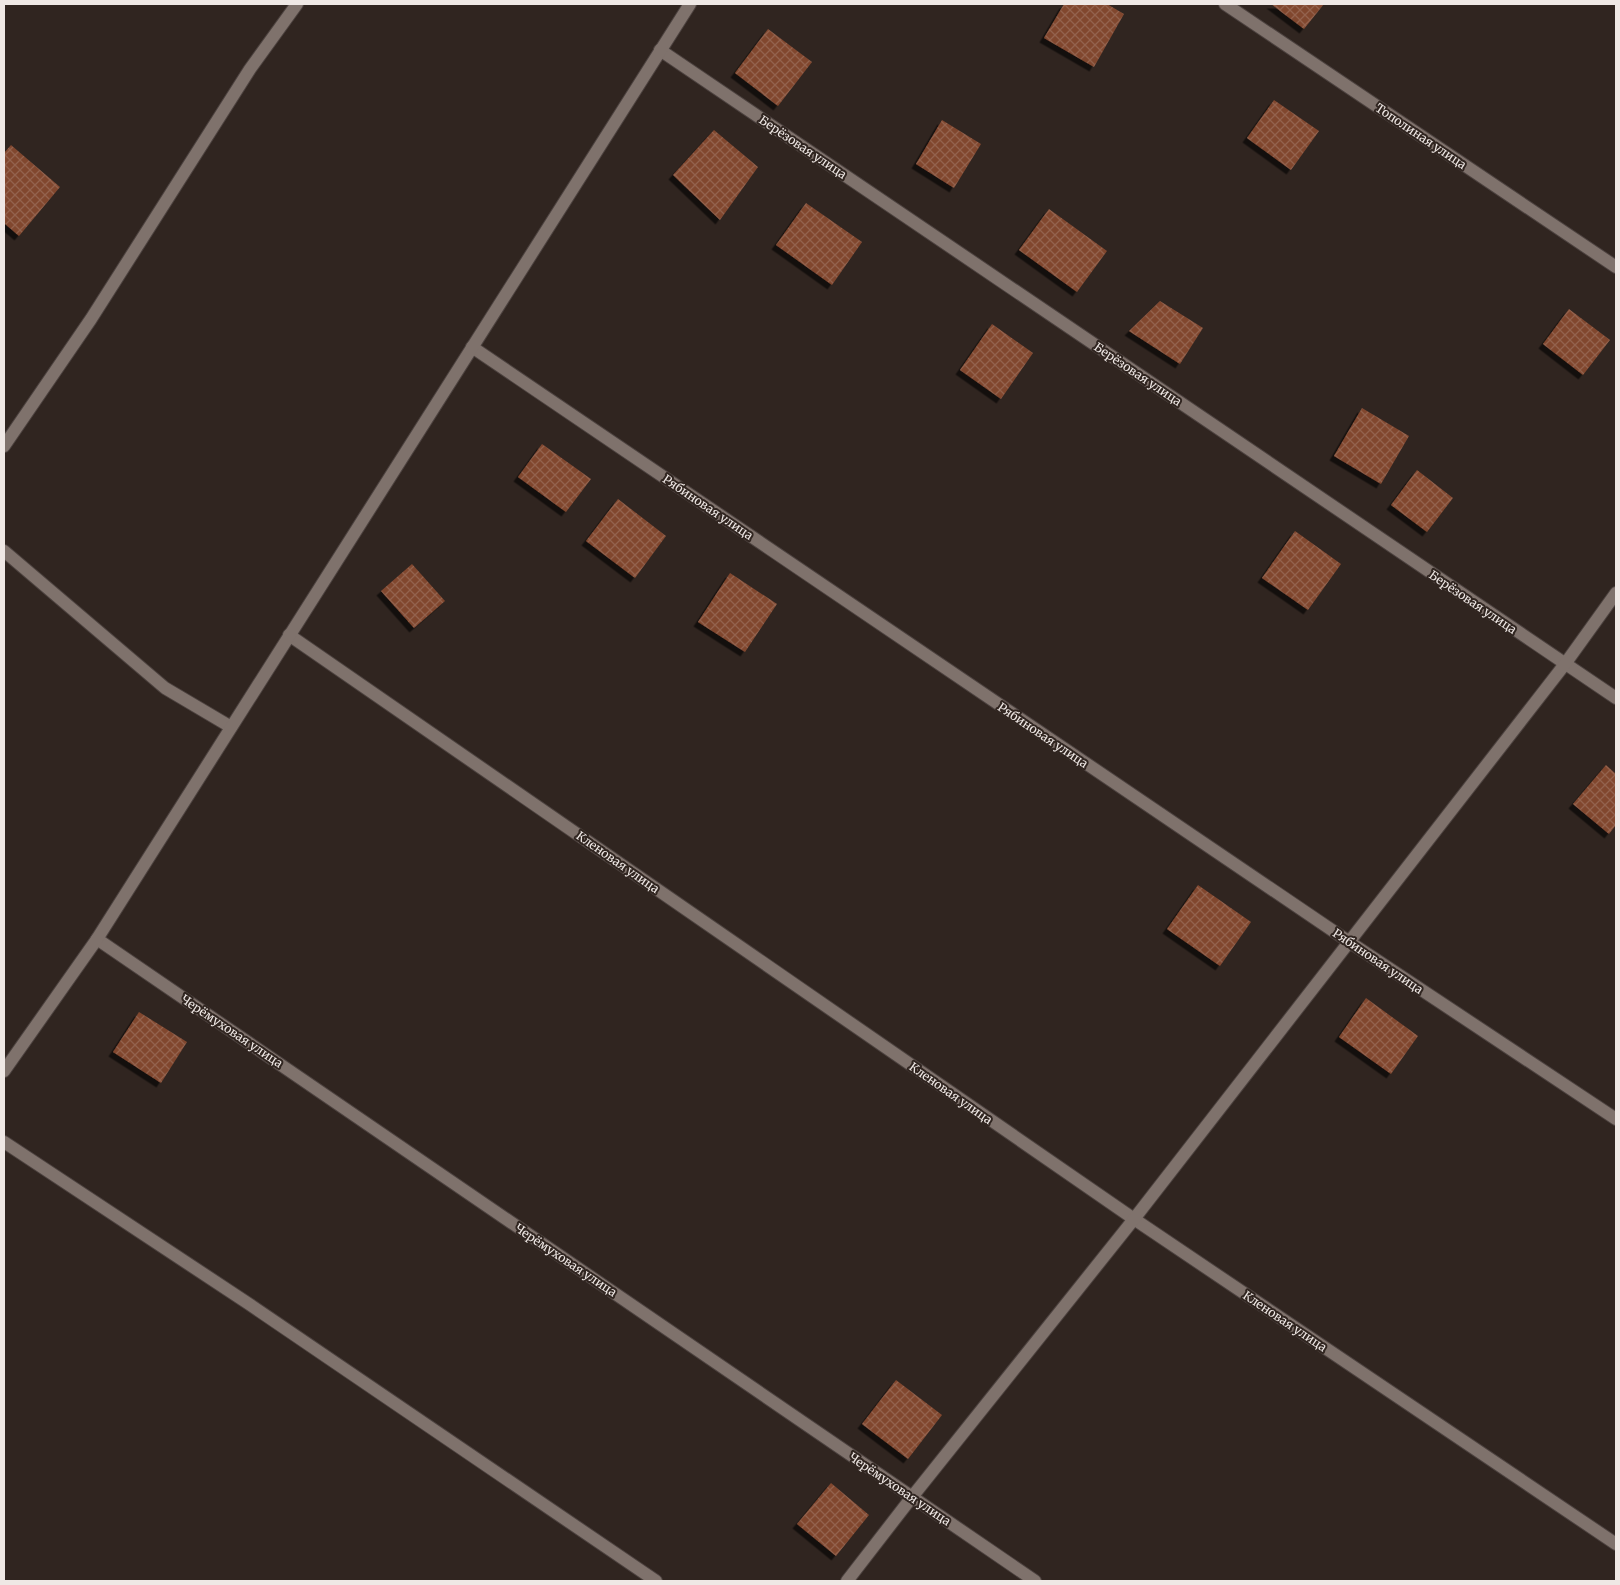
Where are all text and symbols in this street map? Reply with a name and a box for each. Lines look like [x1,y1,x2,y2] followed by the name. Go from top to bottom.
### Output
[1373,100,1470,172] street label: Тополиная улица
[756,112,850,182] street label: Берёзовая улица
[1091,339,1185,409] street label: Берёзовая улица
[660,471,756,543] street label: Рябиновая улица
[1426,567,1520,637] street label: Берёзовая улица
[995,699,1091,771] street label: Рябиновая улица
[574,828,663,897] street label: Кленовая улица
[1330,925,1426,997] street label: Рябиновая улица
[178,991,286,1071] street label: Черёмуховая улица
[907,1059,996,1128] street label: Кленовая улица
[512,1220,620,1300] street label: Черёмуховая улица
[1240,1287,1330,1355] street label: Кленовая улица
[846,1449,954,1529] street label: Черёмуховая улица

